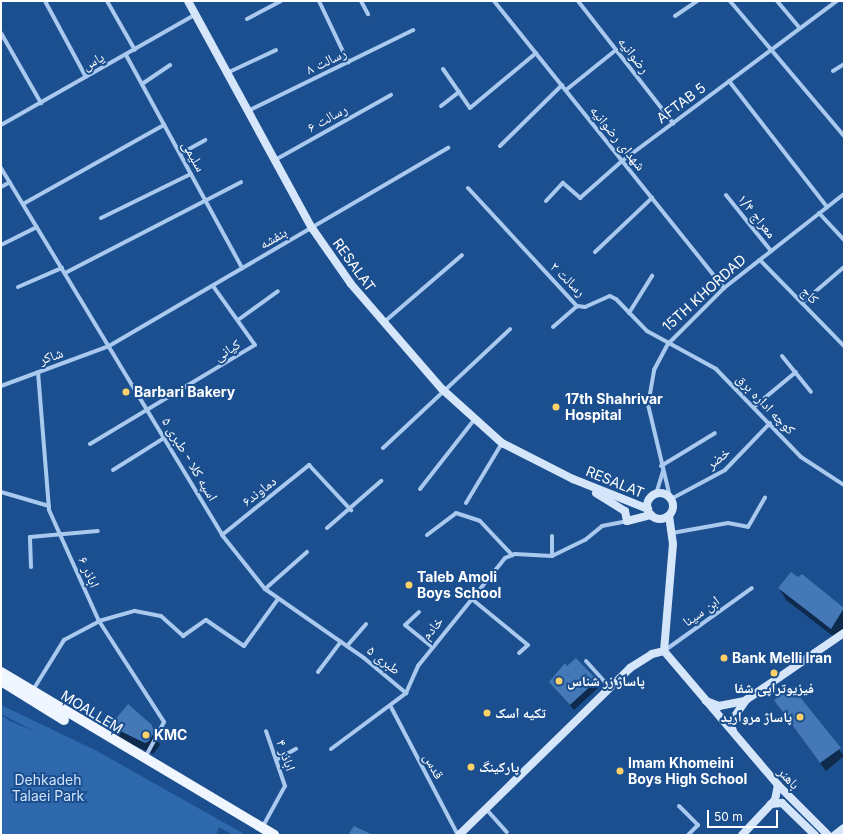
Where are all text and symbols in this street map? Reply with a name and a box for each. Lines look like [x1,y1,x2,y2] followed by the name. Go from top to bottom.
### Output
[615,33,653,77] street label: رضوانیه
[303,44,349,78] street label: رسالت ۸
[79,48,107,74] street label: یاس
[653,79,709,127] street label: AFTAB 5
[304,100,350,136] street label: رسالت ۶
[587,102,649,174] street label: شهدای رضوانیه
[179,137,209,175] street label: سلیمی
[734,191,780,241] street label: معراج ۱/۴
[256,223,290,253] street label: بنفشه
[329,235,379,295] street label: RESALAT
[659,251,749,335] street label: 15TH KHORDAD
[547,258,589,300] street label: رسالت ۲
[798,283,822,307] street label: کاج
[211,335,243,365] street label: کیانی
[37,344,65,368] street label: شاکر
[733,370,799,438] street label: کوچه اداره برق
[134,384,235,400] place label: Barbari Bakery
[121,387,131,397] marker: Barbari Bakery
[565,391,663,424] place label: 17th Shahrivar Hospital
[550,401,562,413] marker: 17th Shahrivar Hospital
[158,414,222,504] street label: اسپه کلا - طبری ۵
[703,444,733,472] street label: خضر
[583,463,647,501] street label: RESALAT
[238,472,280,510] street label: دماوند۶
[75,554,103,590] street label: اباذر ۶
[417,569,501,602] place label: Taleb Amoli Boys School
[404,580,414,590] marker: Taleb Amoli Boys School
[679,592,723,630] street label: ابن سینا
[418,613,446,643] street label: خادم
[364,642,404,678] street label: طبری ۵
[732,650,832,666] place label: Bank Melli Iran
[719,653,729,663] marker: Bank Melli Iran
[769,668,779,678] marker: فیزیوتراپی شفا
[567,673,645,689] place label: پاساژ زر شناس
[554,676,564,686] marker: پاساژ زر شناس
[734,680,814,696] place label: فیزیوتراپی شفا
[58,687,126,737] street label: MOALLEM
[495,705,546,721] place label: تکیه اسک
[482,708,492,718] marker: تکیه اسک
[721,709,792,725] place label: پاساژ مروارید
[795,712,805,722] marker: پاساژ مروارید
[154,727,187,743] place label: KMC
[141,730,151,740] marker: KMC
[273,737,299,773] street label: اباذر ۴
[420,750,448,782] street label: قدس
[628,755,747,788] place label: Imam Khomeini Boys High School
[479,759,519,775] place label: پارکینگ
[466,762,476,772] marker: پارکینگ
[775,763,803,793] street label: باهنر
[615,766,625,776] marker: Imam Khomeini Boys High School
[12,772,84,804] park label: Dehkadeh Talaei Park
[709,802,780,828] scale bar
[714,809,743,824] text: 50 m

